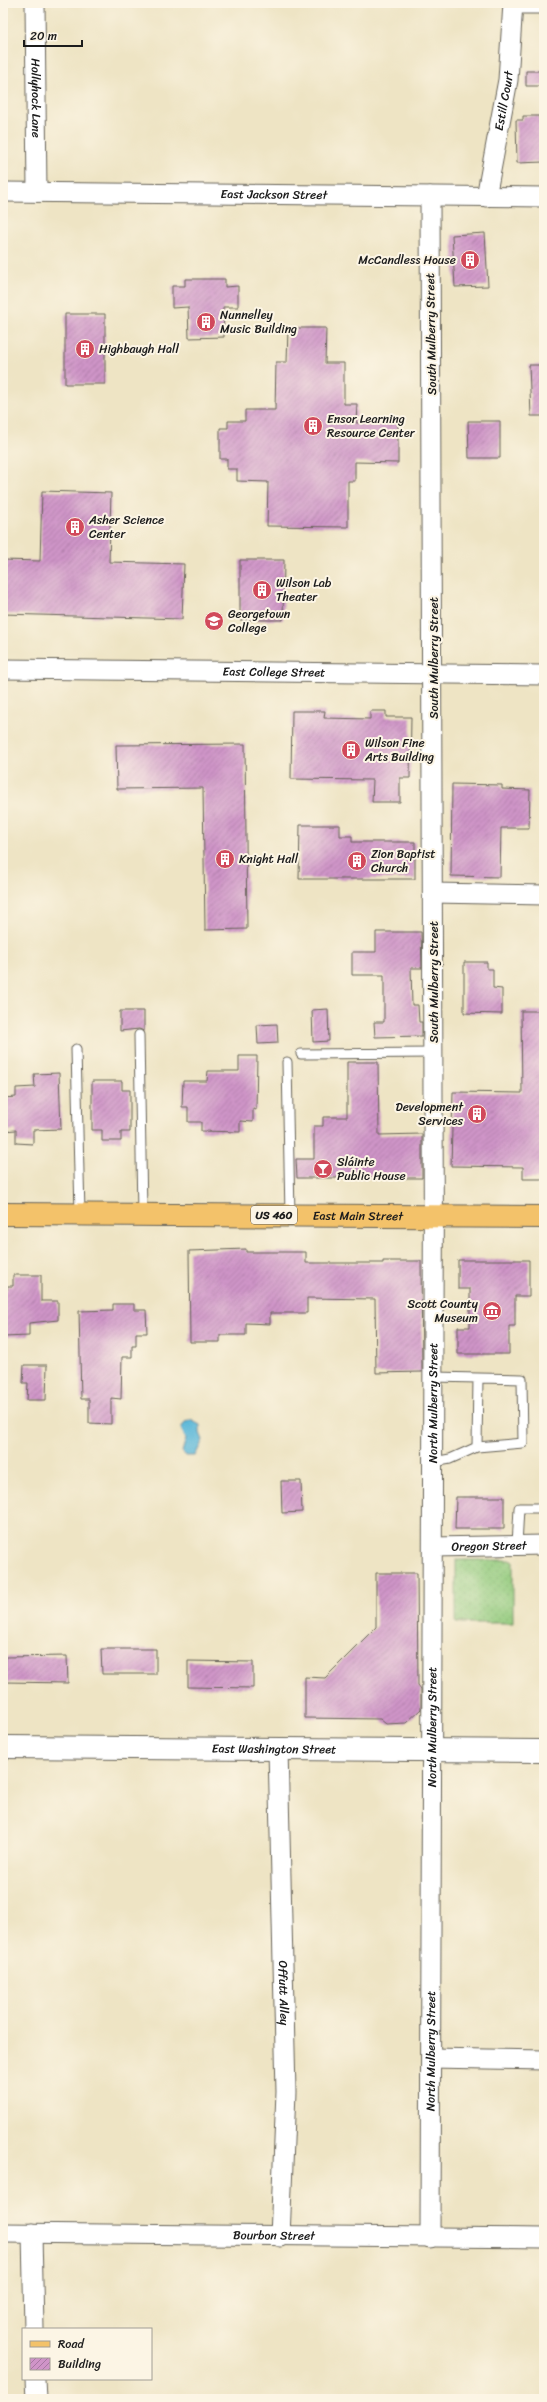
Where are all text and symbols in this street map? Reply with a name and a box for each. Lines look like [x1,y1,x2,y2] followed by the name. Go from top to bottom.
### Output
[24,22,82,48] scale bar
[30,25,57,47] text: 20 m
[25,58,47,138] street label: Hollyhock Lane
[488,69,520,132] street label: Estill Court
[221,183,329,206] street label: East Jackson Street
[358,249,456,271] place label: McCandless House
[459,249,481,271] building icon: McCandless House
[419,273,443,395] street label: South Mulberry Street
[220,304,297,340] place label: Nunnelley Music Building
[195,311,217,333] building icon: Nunnelley Music Building
[74,338,96,360] building icon: Highbaugh Hall
[99,338,179,360] place label: Highbaugh Hall
[327,408,416,444] place label: Ensor Learning Resource Center
[302,415,324,437] building icon: Ensor Learning Resource Center
[88,509,164,545] place label: Asher Science Center
[64,516,86,538] building icon: Asher Science Center
[276,572,332,608] place label: Wilson Lab Theater
[251,579,273,601] building icon: Wilson Lab Theater
[423,597,445,719] street label: South Mulberry Street
[228,603,291,639] place label: Georgetown College
[203,610,225,632] school or university icon: Georgetown College
[222,660,325,684] street label: East College Street
[364,732,434,768] place label: Wilson Fine Arts Building
[340,739,362,761] building icon: Wilson Fine Arts Building
[371,843,436,879] place label: Zion Baptist Church
[214,848,236,870] building icon: Knight Hall
[239,848,299,870] place label: Knight Hall
[346,850,368,872] building icon: Zion Baptist Church
[423,921,445,1043] street label: South Mulberry Street
[396,1096,464,1132] place label: Development Services
[466,1103,488,1125] building icon: Development Services
[337,1151,406,1187] place label: Sláinte Public House
[312,1158,334,1180] bar icon: Sláinte Public House
[313,1205,404,1227] street label: East Main Street
[251,1206,297,1224] road number: US 460
[407,1293,479,1329] place label: Scott County Museum
[481,1300,503,1322] museum icon: Scott County Museum
[422,1343,444,1463] street label: North Mulberry Street
[451,1534,528,1558] street label: Oregon Street
[421,1667,443,1787] street label: North Mulberry Street
[212,1738,336,1760] street label: East Washington Street
[272,1960,295,2026] street label: Offutt Alley
[420,1991,442,2111] street label: North Mulberry Street
[233,2224,316,2247] street label: Bourbon Street
[22,2328,152,2380] legend
[58,2333,85,2355] text: Road
[58,2353,101,2375] text: Building

